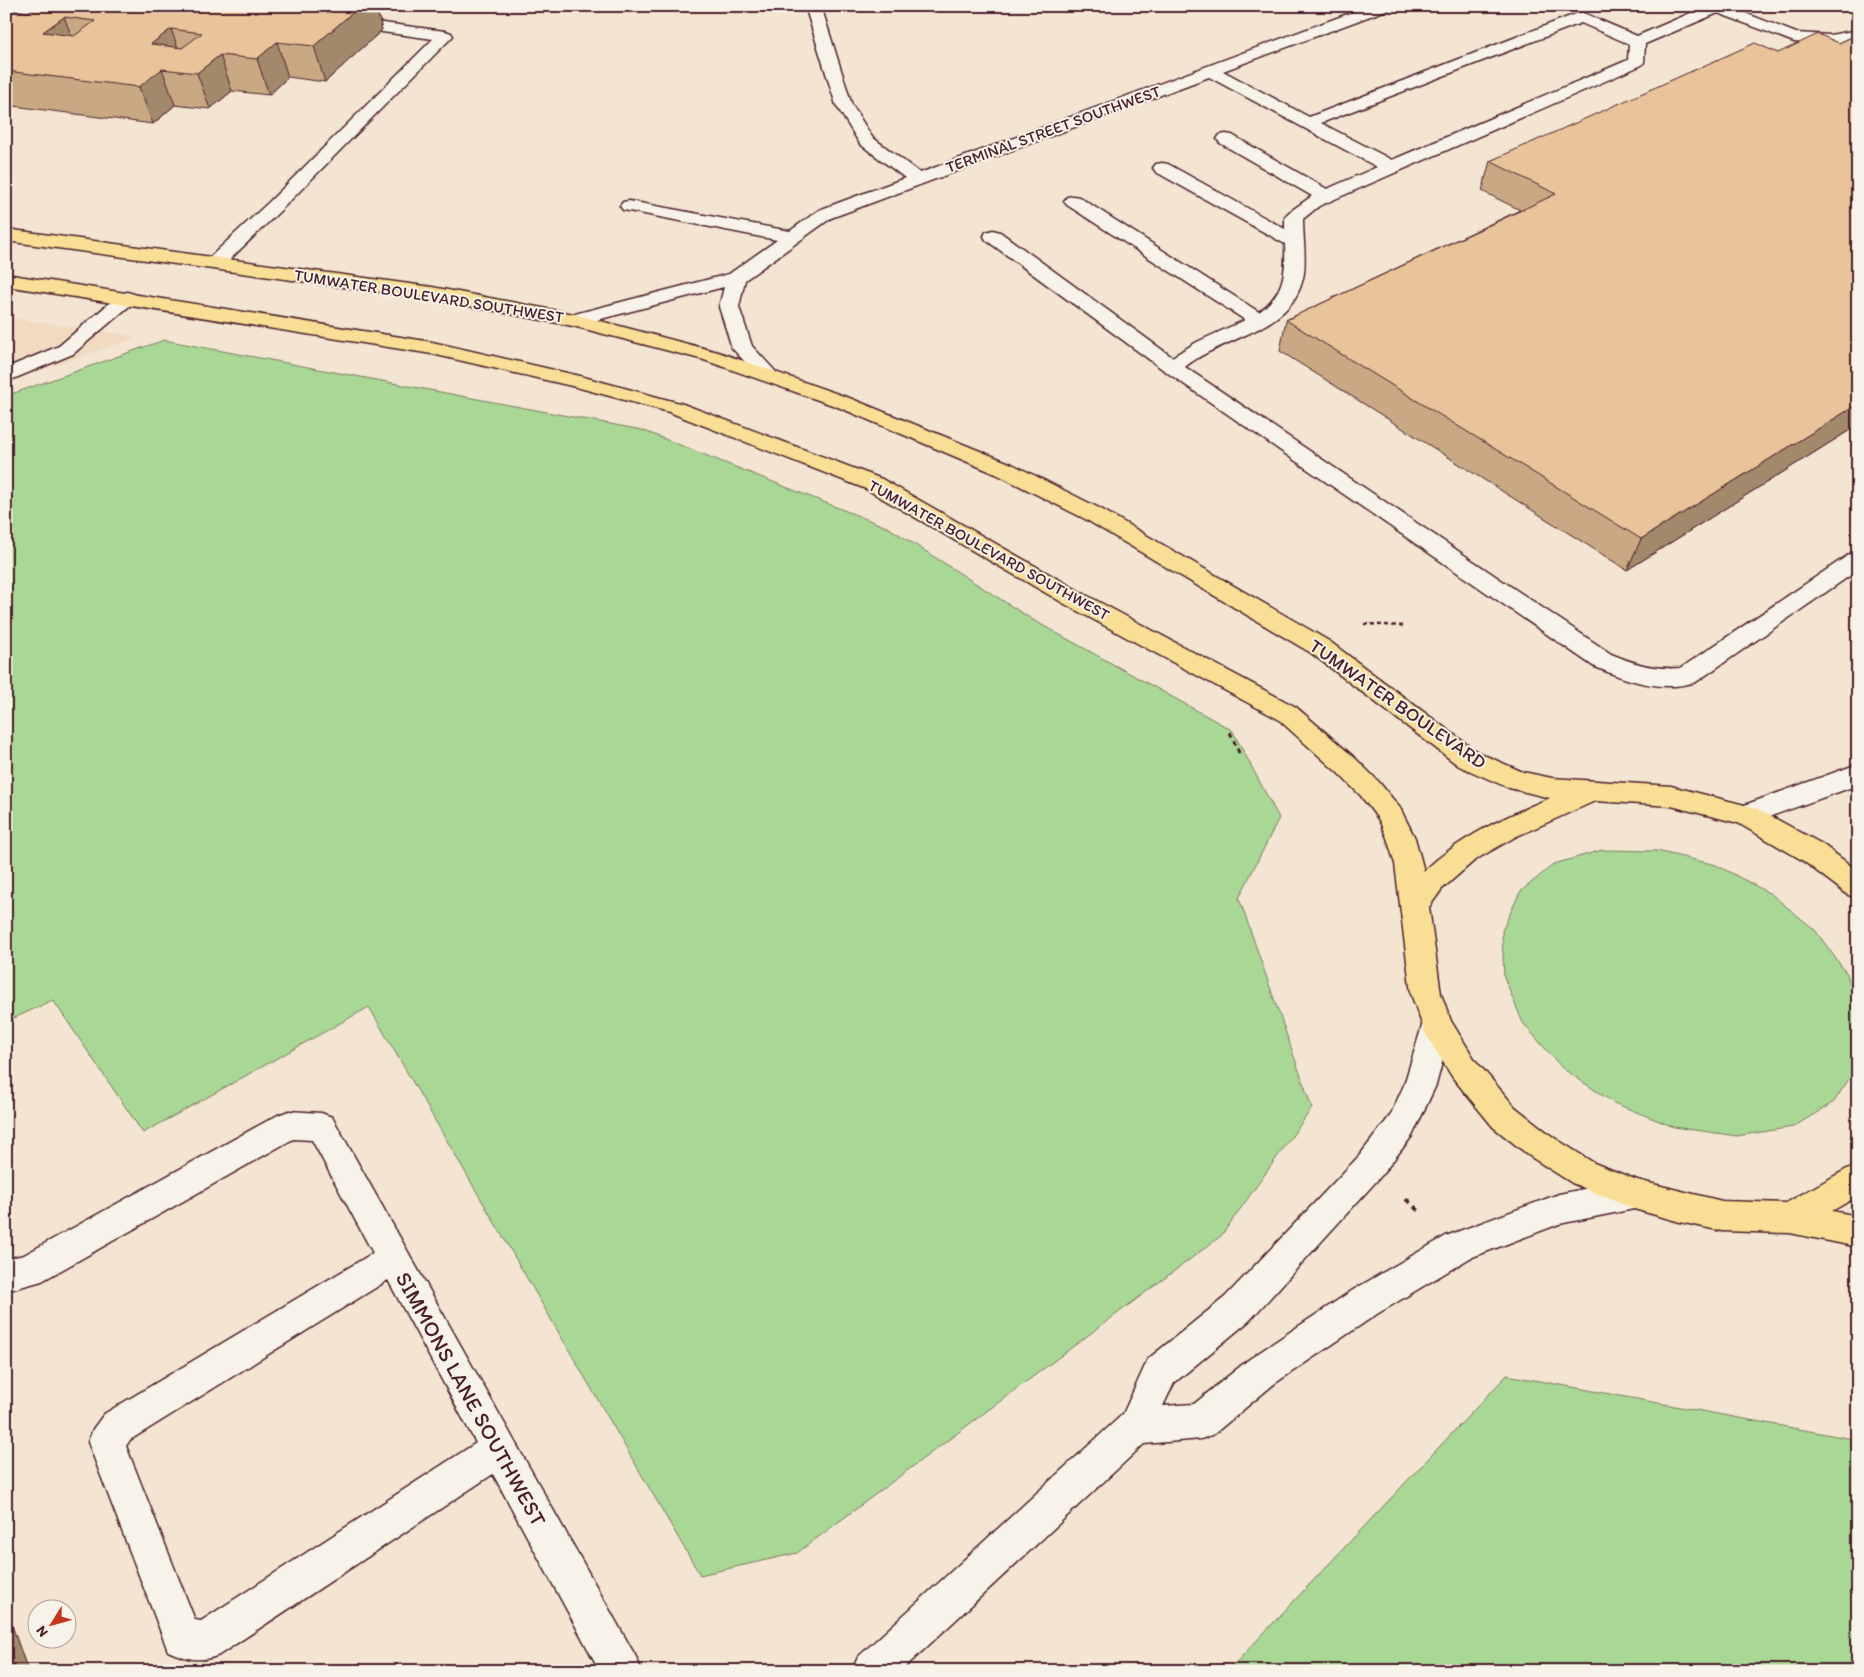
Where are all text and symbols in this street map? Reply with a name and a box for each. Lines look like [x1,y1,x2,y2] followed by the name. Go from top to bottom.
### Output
[943,81,1163,177] street label: TERMINAL STREET SOUTHWEST
[293,265,565,327] street label: TUMWATER BOULEVARD SOUTHWEST
[865,476,1113,624] street label: TUMWATER BOULEVARD SOUTHWEST
[1305,634,1491,774] street label: TUMWATER BOULEVARD
[390,1267,553,1532] street label: SIMMONS LANE SOUTHWEST
[28,1600,78,1650] north arrow
[32,1623,52,1640] text: N

